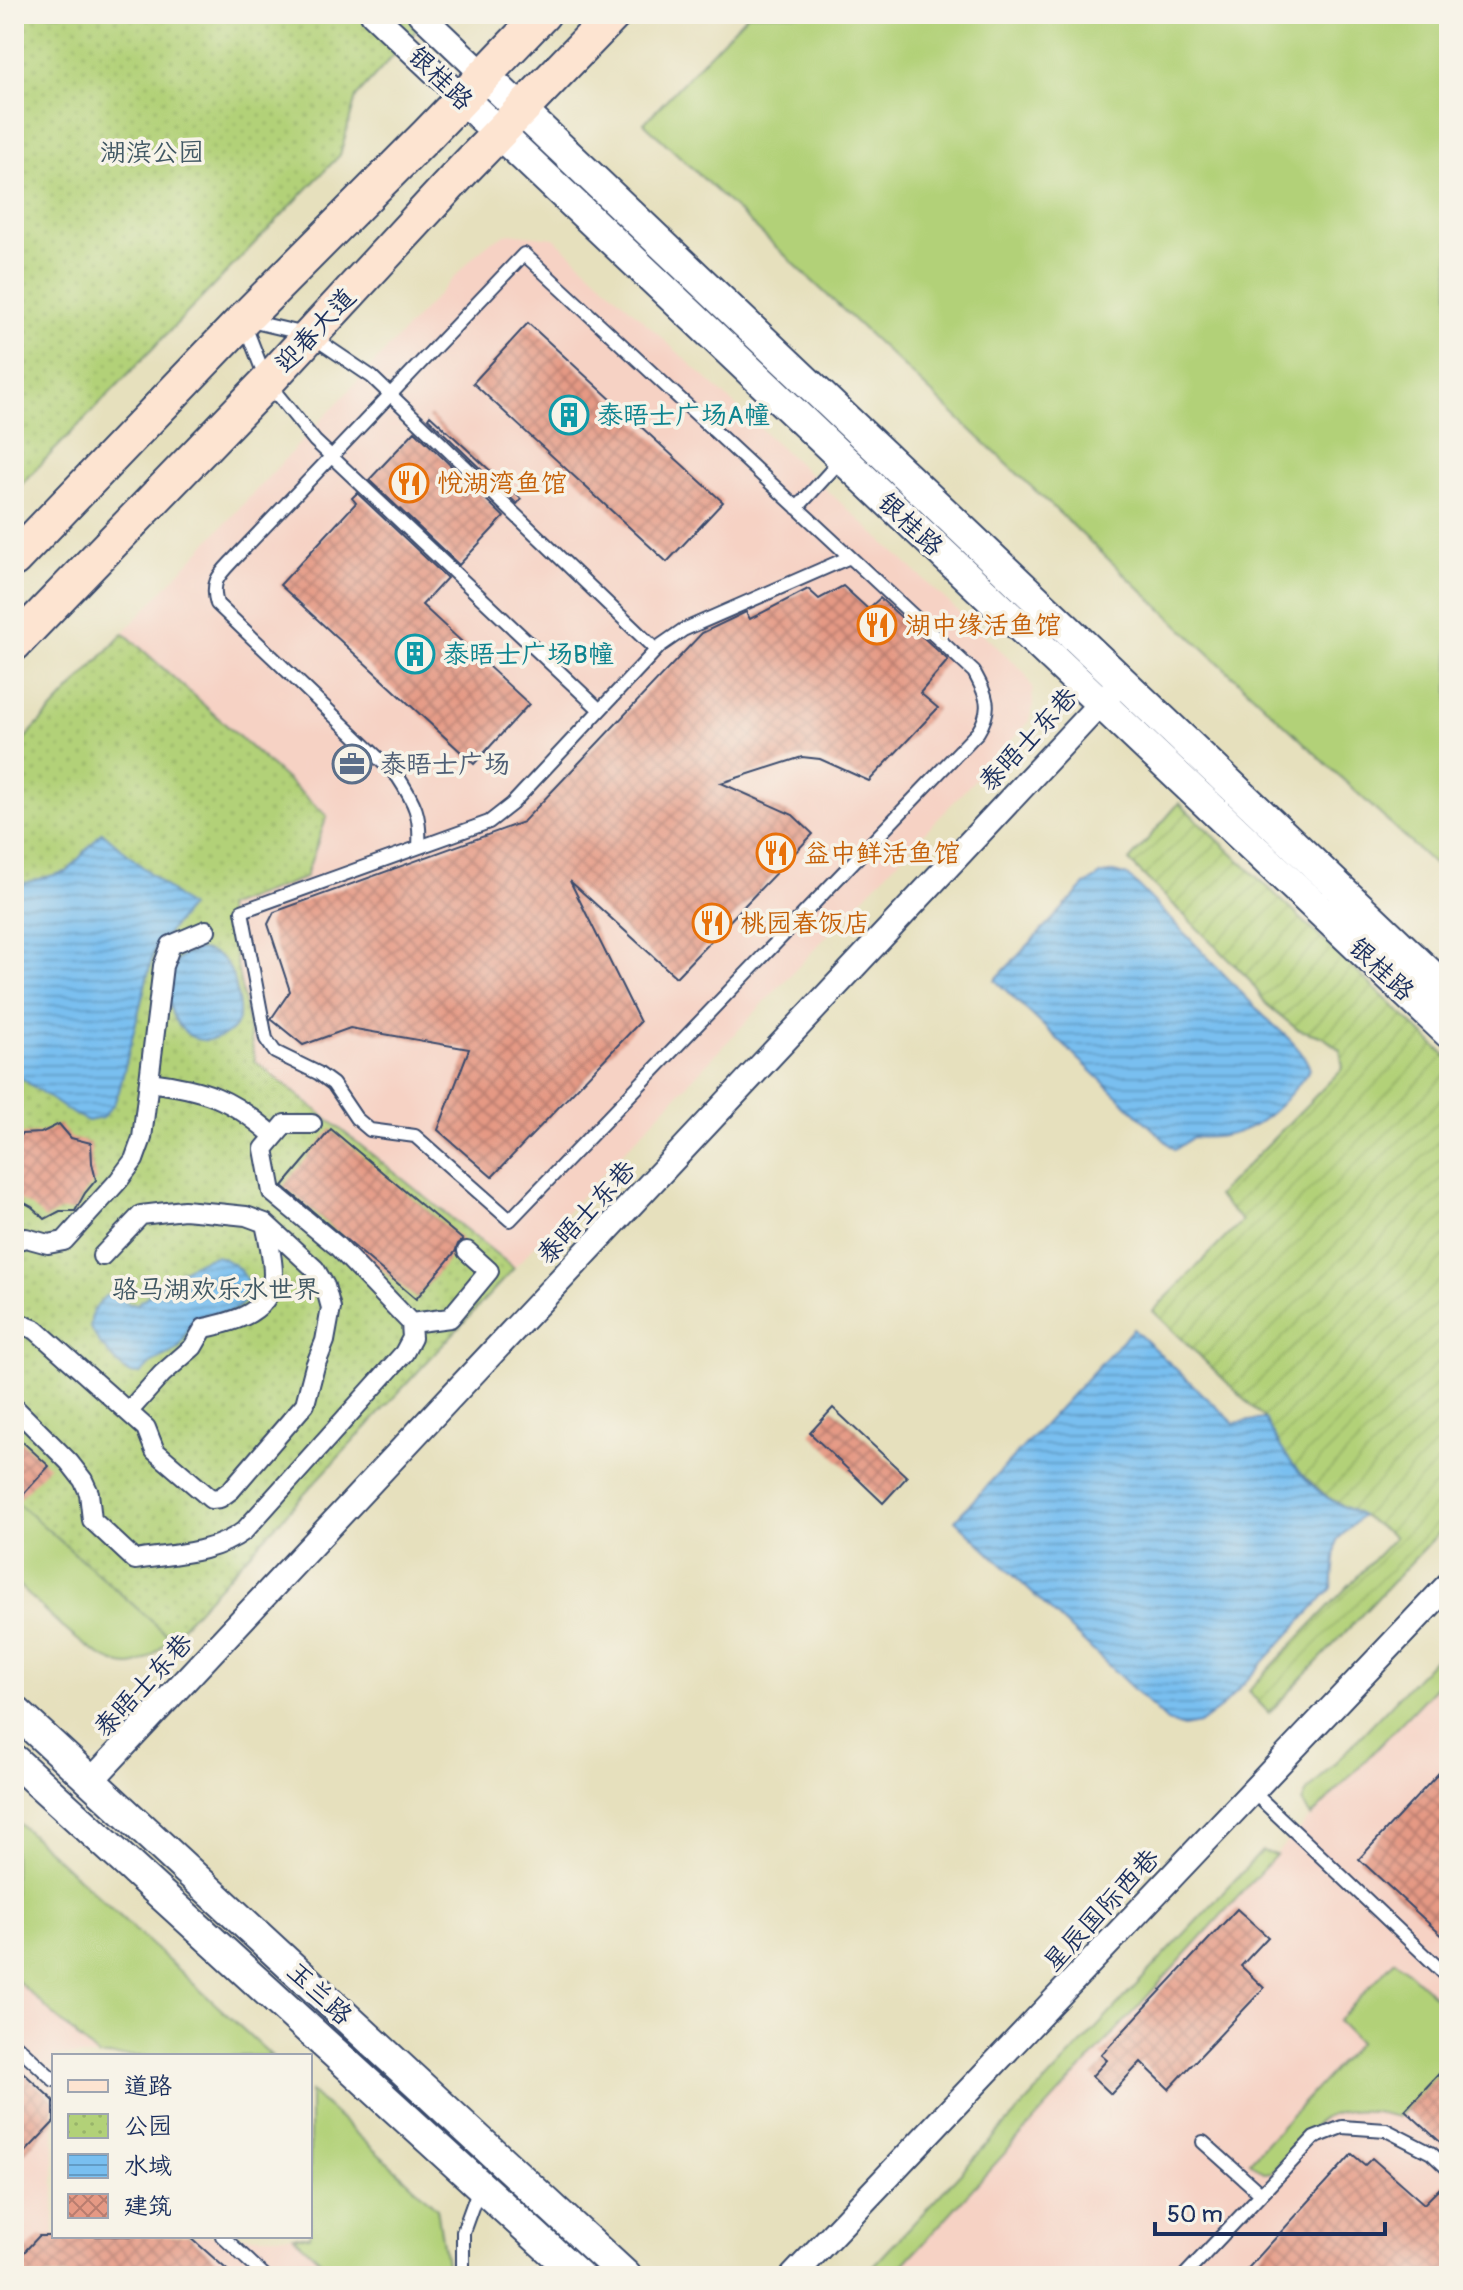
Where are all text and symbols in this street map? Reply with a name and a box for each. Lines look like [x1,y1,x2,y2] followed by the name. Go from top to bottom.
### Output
[401,40,479,117] street label: 银桂路
[100,137,204,169] park label: 湖滨公园
[269,282,363,380] street label: 迎春大道
[548,394,590,436] building icon: 泰晤士广场A幢
[597,400,770,432] place label: 泰晤士广场A幢
[388,462,430,504] restaurant icon: 悦湖湾鱼馆
[437,468,567,500] place label: 悦湖湾鱼馆
[871,486,950,563] street label: 银桂路
[856,604,898,646] restaurant icon: 湖中缘活鱼馆
[905,610,1061,642] place label: 湖中缘活鱼馆
[394,633,436,675] building icon: 泰晤士广场B幢
[443,639,614,671] place label: 泰晤士广场B幢
[973,681,1085,798] street label: 泰晤士东巷
[331,743,373,785] office icon: 泰晤士广场
[380,749,510,781] place label: 泰晤士广场
[755,832,797,874] restaurant icon: 益中鲜活鱼馆
[804,838,960,870] place label: 益中鲜活鱼馆
[691,902,733,944] restaurant icon: 桃园春饭店
[740,908,870,940] place label: 桃园春饭店
[1342,931,1421,1008] street label: 银桂路
[531,1154,643,1271] street label: 泰晤士东巷
[112,1274,320,1306] park label: 骆马湖欢乐水世界
[88,1627,200,1744] street label: 泰晤士东巷
[1037,1843,1167,1979] street label: 星辰国际西巷
[280,1955,359,2032] street label: 玉兰路
[52,2054,312,2238] legend
[124,2072,172,2101] text: 道路
[124,2112,172,2141] text: 公园
[124,2152,172,2181] text: 水域
[1155,2186,1385,2236] scale bar
[124,2192,172,2221] text: 建筑
[1167,2200,1223,2229] text: 50 m

